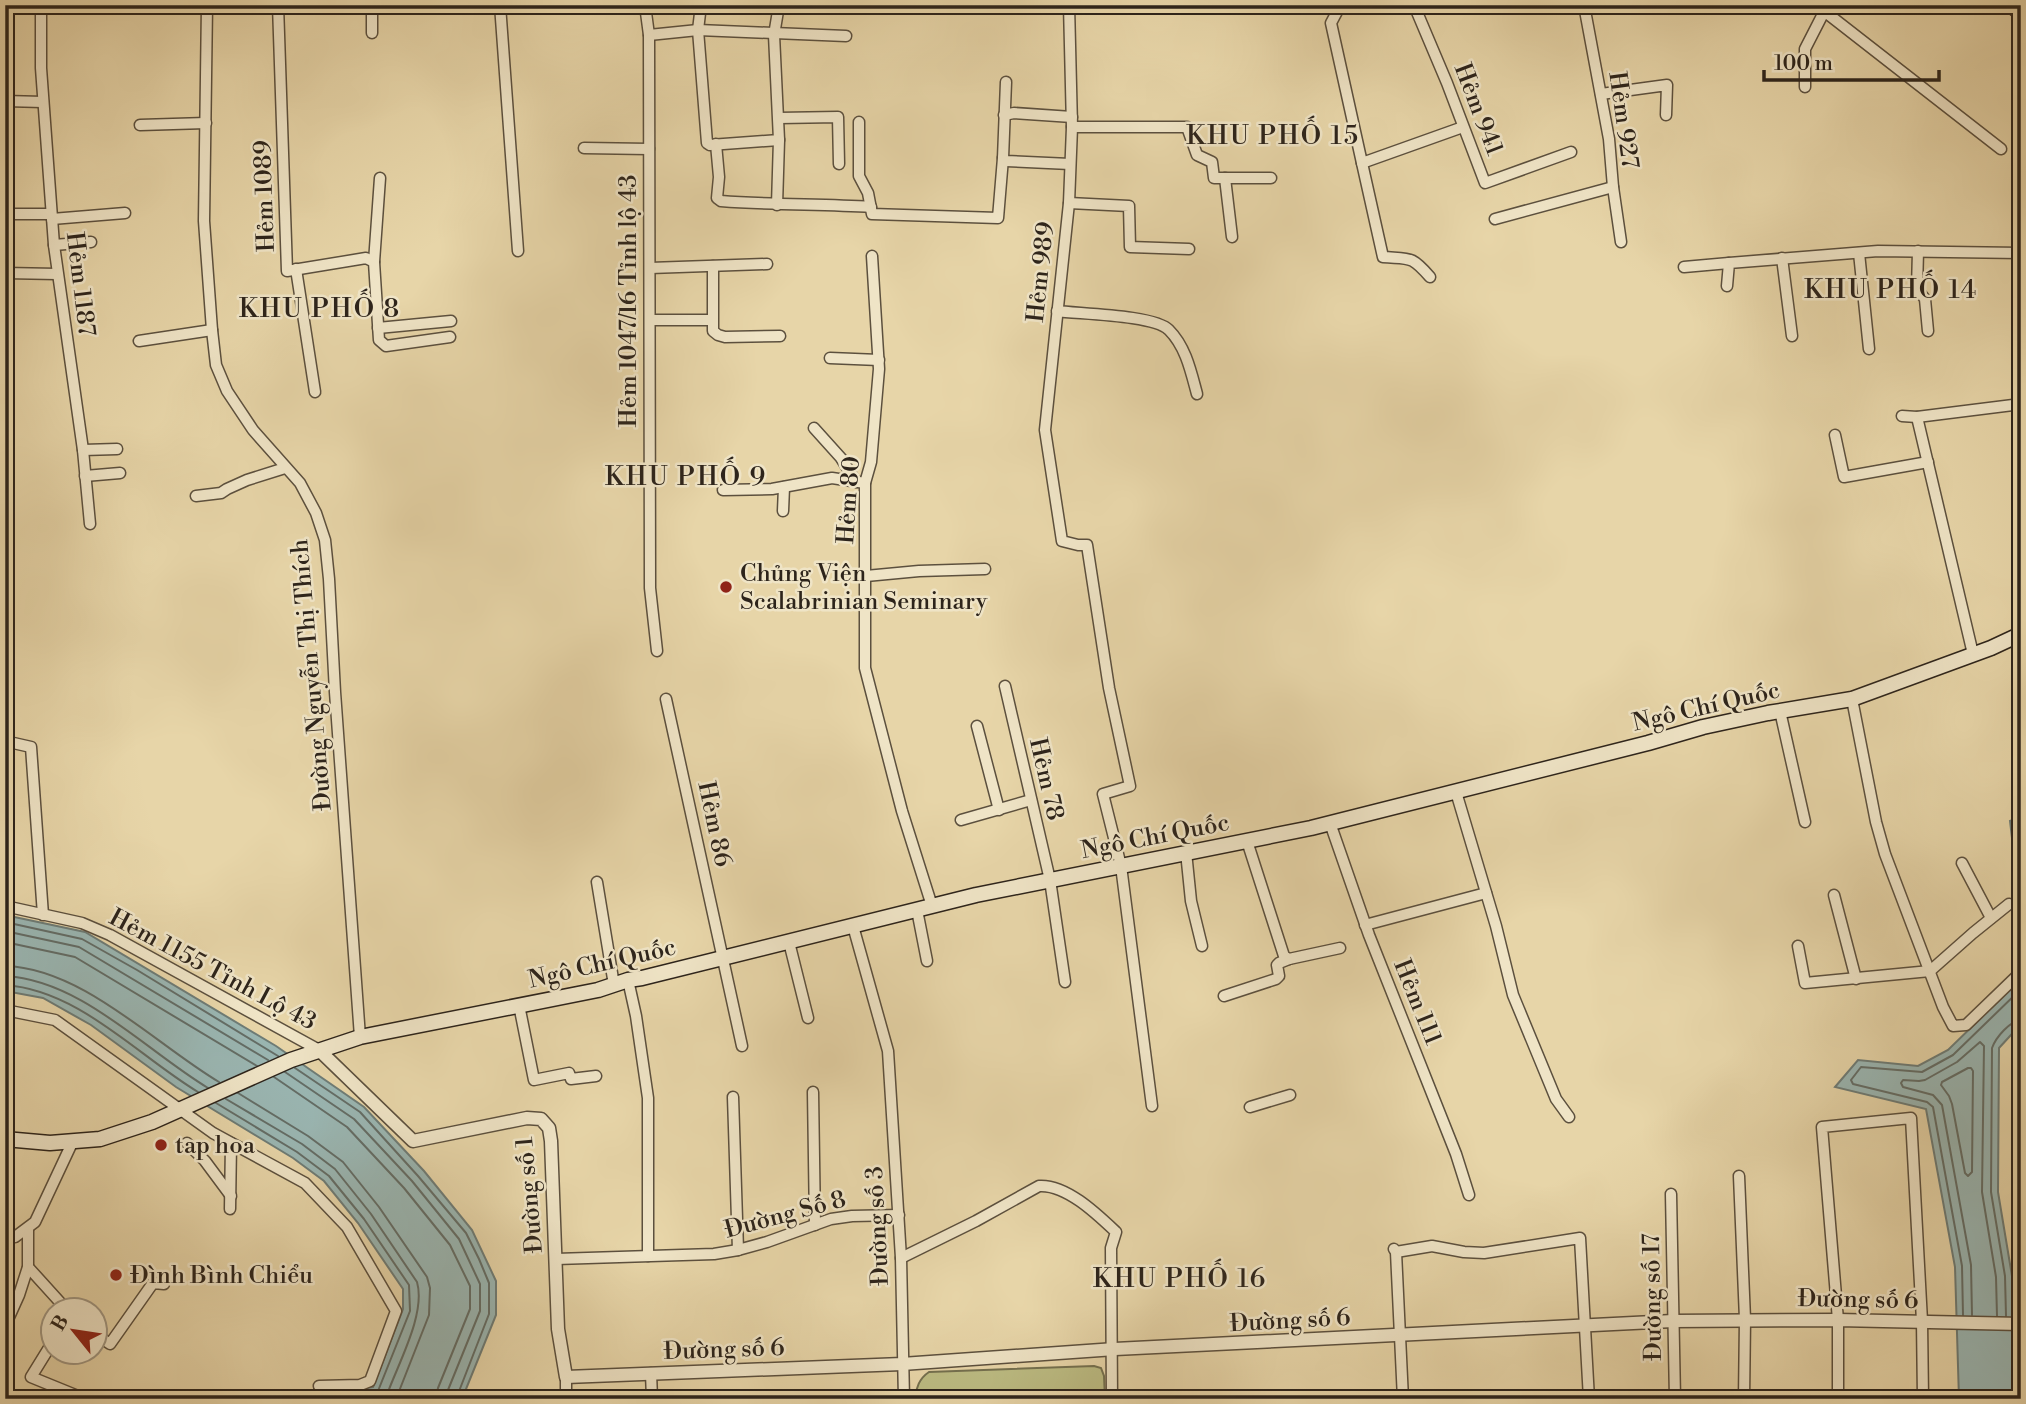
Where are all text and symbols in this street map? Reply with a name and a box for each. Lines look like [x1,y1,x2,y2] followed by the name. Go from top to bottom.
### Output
[1764,38,1938,82] scale bar
[1774,51,1833,77] text: 100 m
[1447,59,1510,160] street label: Hẻm 941
[1601,70,1645,171] street label: Hẻm 927
[1186,115,1360,152] district label: KHU PHỐ 15
[248,139,282,252] street label: Hẻm 1089
[614,174,644,428] street label: Hẻm 1047/16 Tỉnh lộ 43
[1021,220,1061,324] street label: Hẻm 989
[59,230,101,338] street label: Hẻm 1187
[1804,269,1978,306] district label: KHU PHỐ 14
[239,288,401,325] district label: KHU PHỐ 8
[831,455,867,545] street label: Hẻm 80
[605,456,767,493] district label: KHU PHỐ 9
[285,538,339,812] street label: Đường Nguyễn Thị Thích
[740,559,988,617] place label: Chủng Viện Scalabrinian Seminary
[718,579,734,595] marker: Chủng Viện Scalabrinian Seminary
[1630,675,1783,739] street label: Ngô Chí Quốc
[1022,735,1070,823] street label: Hẻm 78
[690,779,738,870] street label: Hẻm 86
[1078,808,1232,866] street label: Ngô Chí Quốc
[104,903,321,1037] street label: Hẻm 1155 Tỉnh Lộ 43
[526,932,679,996] street label: Ngô Chí Quốc
[1386,955,1448,1050] street label: Hẻm 111
[175,1131,256,1161] place label: tap hoa
[510,1135,550,1254] street label: Đường số 1
[153,1137,169,1153] marker: tap hoa
[860,1165,896,1287] street label: Đường số 3
[721,1184,849,1246] street label: Đường Số 8
[1637,1233,1669,1361] street label: Đường số 17
[1093,1258,1267,1295] district label: KHU PHỐ 16
[130,1261,313,1291] place label: Đình Bình Chiểu
[108,1267,124,1283] marker: Đình Bình Chiểu
[1797,1284,1919,1316] street label: Đường số 6
[38,1296,108,1366] north arrow
[1229,1303,1351,1339] street label: Đường số 6
[46,1311,74,1335] text: B
[663,1333,785,1367] street label: Đường số 6

